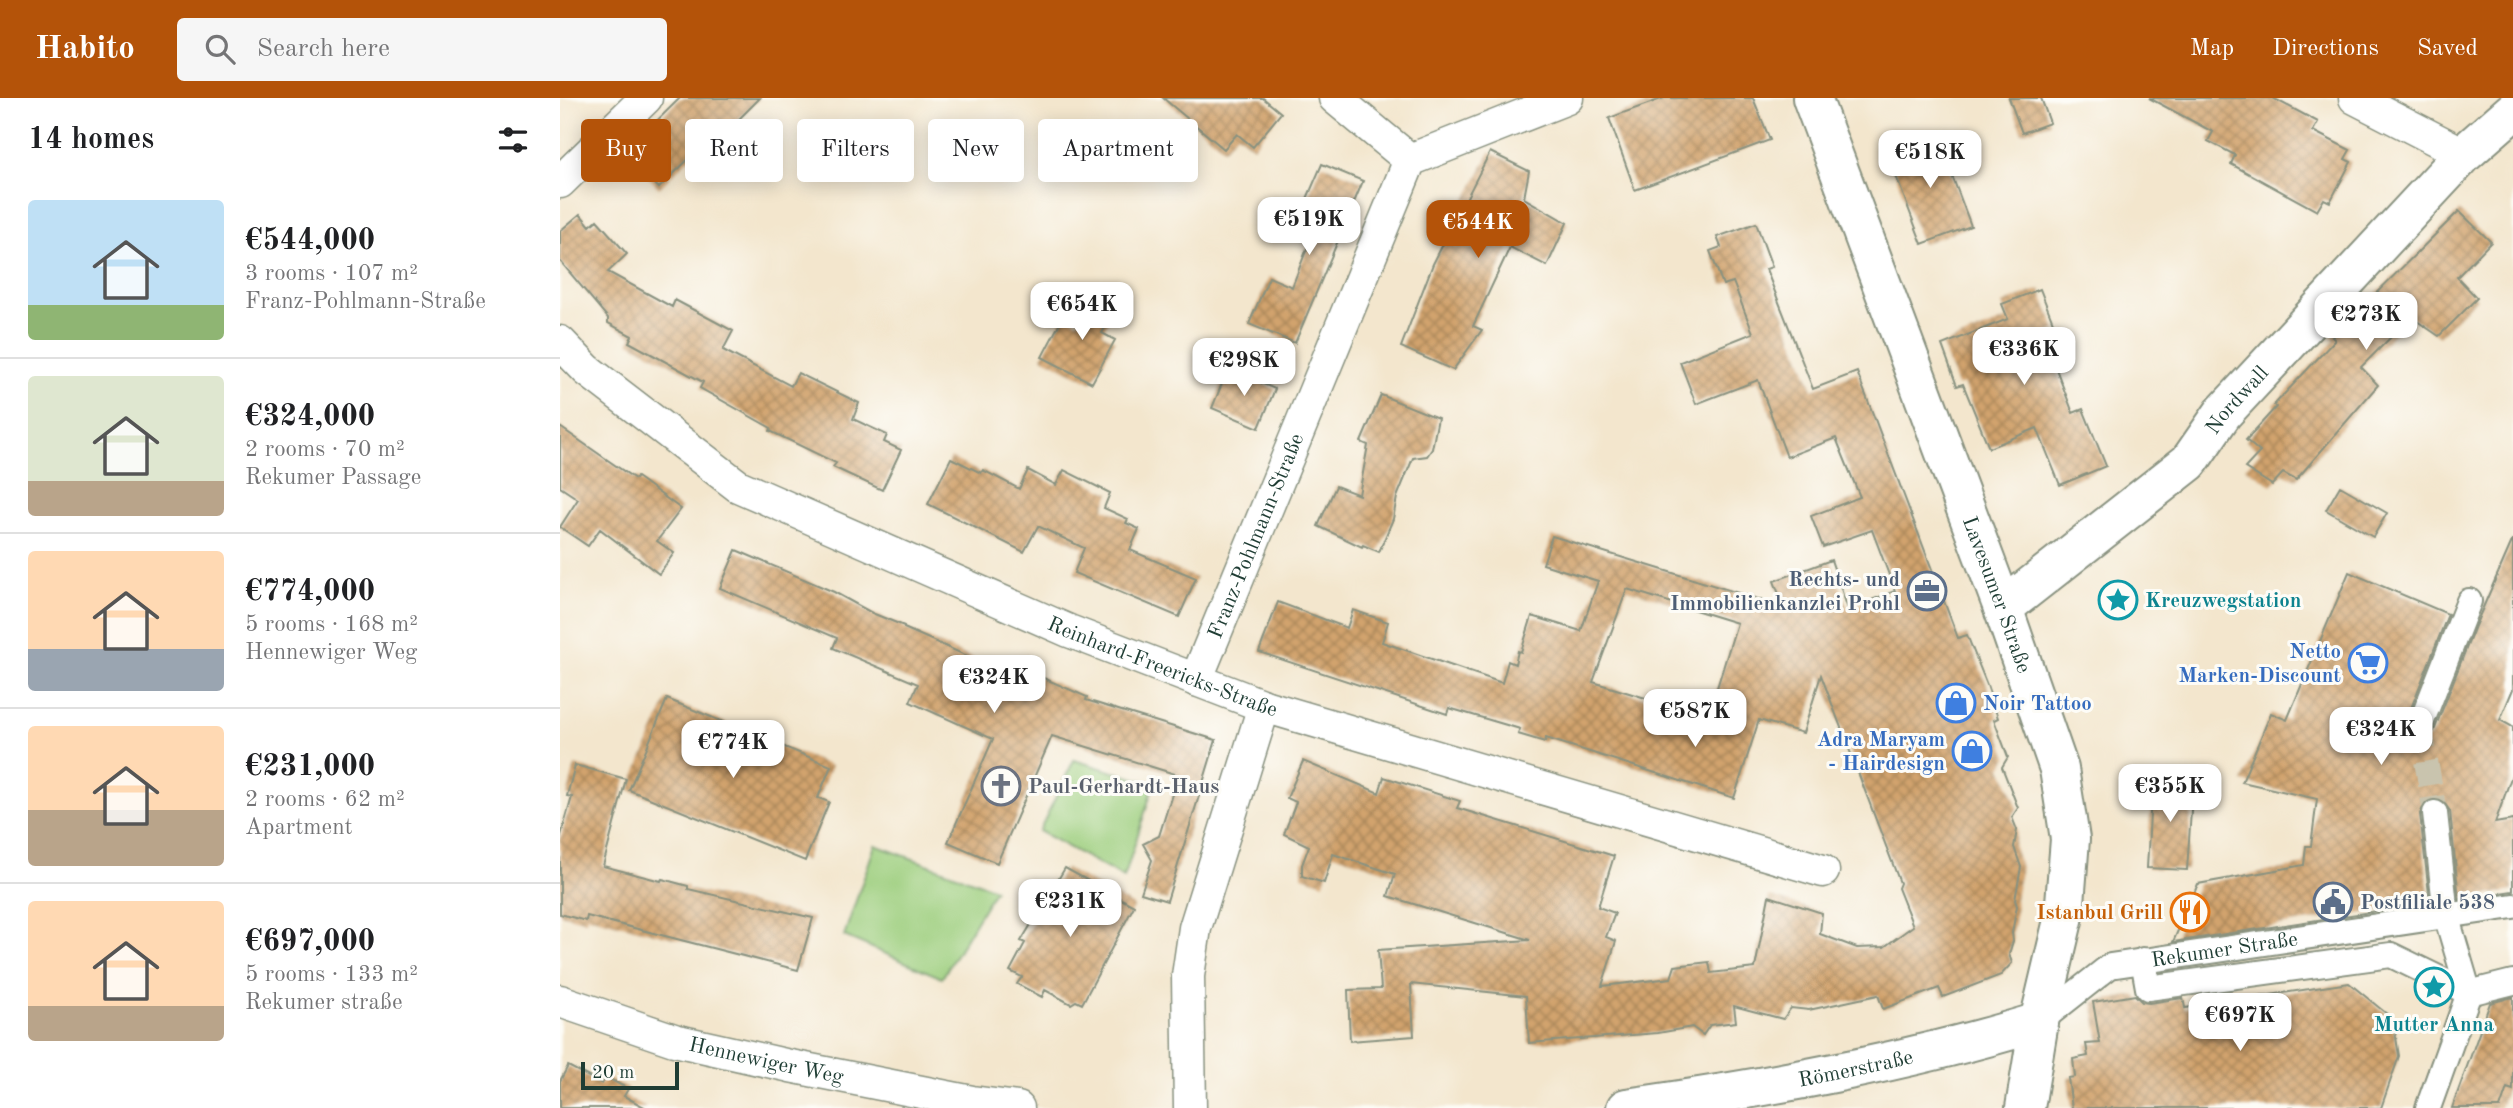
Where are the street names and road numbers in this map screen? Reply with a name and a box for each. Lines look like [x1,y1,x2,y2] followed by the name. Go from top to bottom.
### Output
[2203,362,2273,439] street label: Nordwall
[1205,431,1308,642] street label: Franz-Pohlmann-Straße
[1958,514,2034,676] street label: Lavesumer Straße
[1044,614,1280,721] street label: Reinhard-Freericks-Straße
[2150,929,2299,972] street label: Rekumer Straße
[687,1035,846,1088] street label: Hennewiger Weg
[1797,1047,1915,1092] street label: Römerstraße

